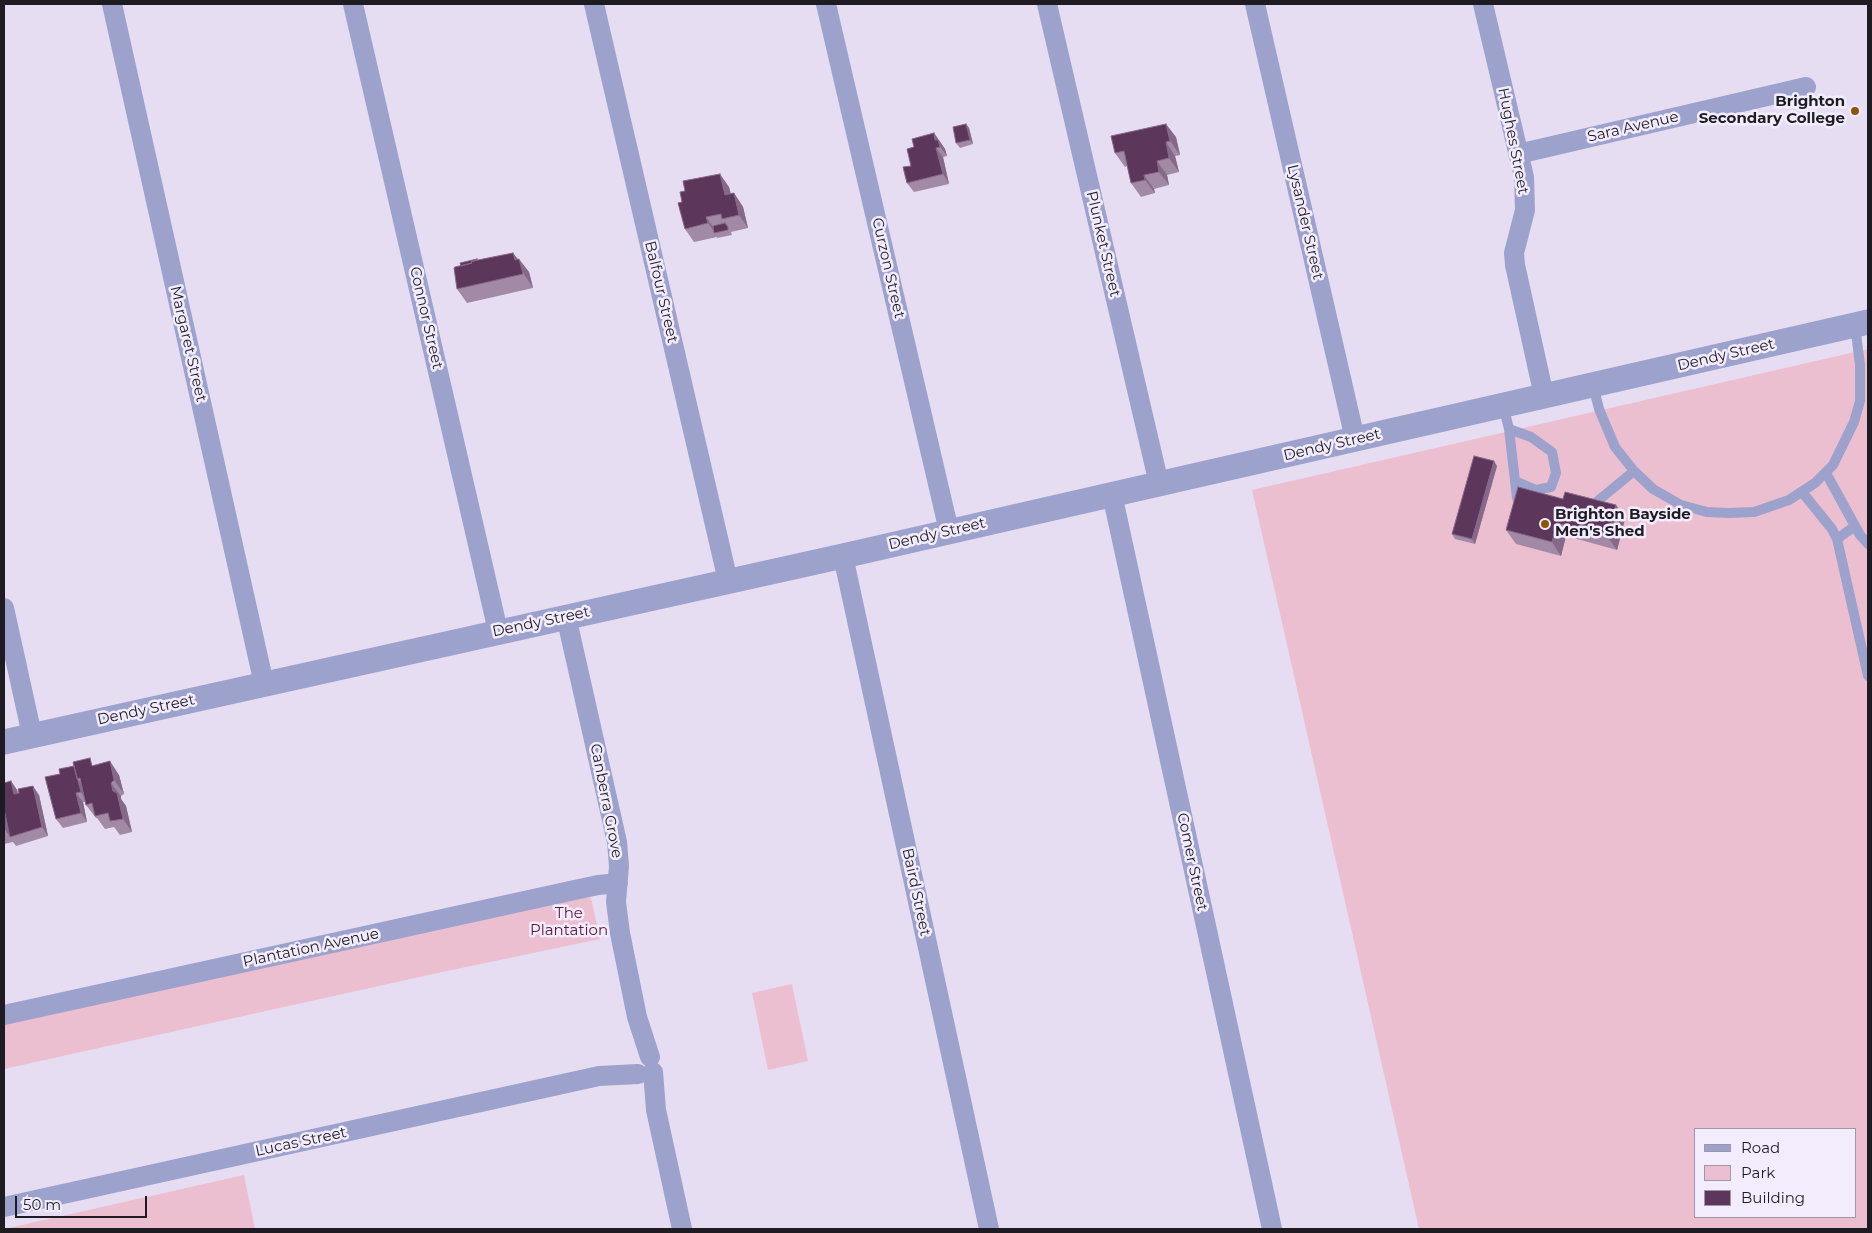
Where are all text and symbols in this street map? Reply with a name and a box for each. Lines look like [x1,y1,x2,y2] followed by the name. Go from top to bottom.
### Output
[1494,86,1532,196] street label: Hughes Street
[1699,93,1845,128] place label: Brighton Secondary College
[1849,105,1861,117] marker: Brighton Secondary College
[1586,108,1680,146] street label: Sara Avenue
[1283,163,1327,281] street label: Lysander Street
[1082,189,1124,299] street label: Plunket Street
[868,216,908,320] street label: Curzon Street
[641,239,681,345] street label: Balfour Street
[405,265,447,371] street label: Connor Street
[166,284,210,404] street label: Margaret Street
[1676,335,1776,375] street label: Dendy Street
[1282,425,1382,465] street label: Dendy Street
[1555,506,1691,541] place label: Brighton Bayside Men's Shed
[887,514,987,554] street label: Dendy Street
[1539,518,1551,530] marker: Brighton Bayside Men's Shed
[491,603,591,641] street label: Dendy Street
[96,691,196,729] street label: Dendy Street
[586,742,626,860] street label: Canberra Grove
[1173,811,1211,913] street label: Comer Street
[898,846,934,938] street label: Baird Street
[530,905,608,940] park label: The Plantation
[241,925,381,971] street label: Plantation Avenue
[254,1124,348,1160] street label: Lucas Street
[1694,1128,1857,1218] legend
[1741,1138,1780,1157] text: Road
[1741,1163,1775,1182] text: Park
[18,1186,150,1218] scale bar
[1741,1188,1805,1207] text: Building
[23,1195,61,1214] text: 50 m

